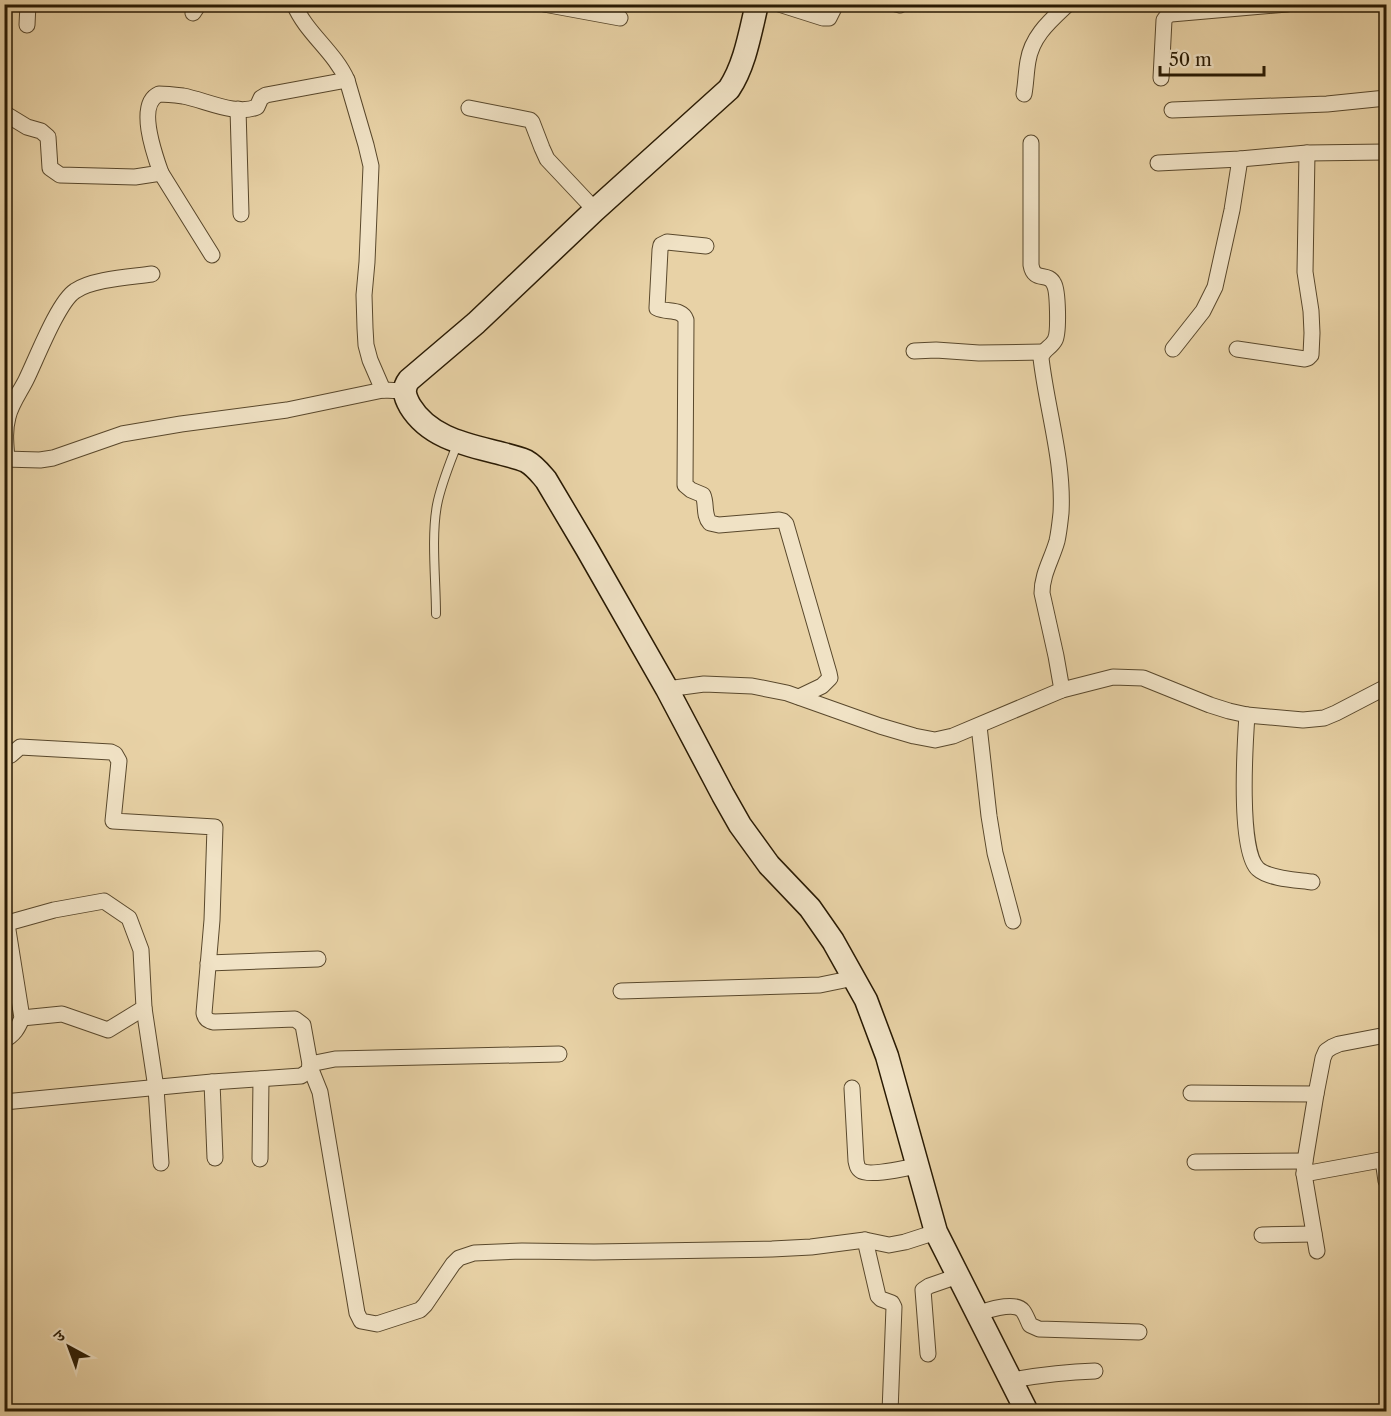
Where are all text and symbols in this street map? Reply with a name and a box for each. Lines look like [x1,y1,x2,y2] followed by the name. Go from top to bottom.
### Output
[1160,39,1264,77] scale bar
[1169,49,1212,71] text: 50 m
[39,1317,99,1377] north arrow
[49,1324,70,1347] text: उ

